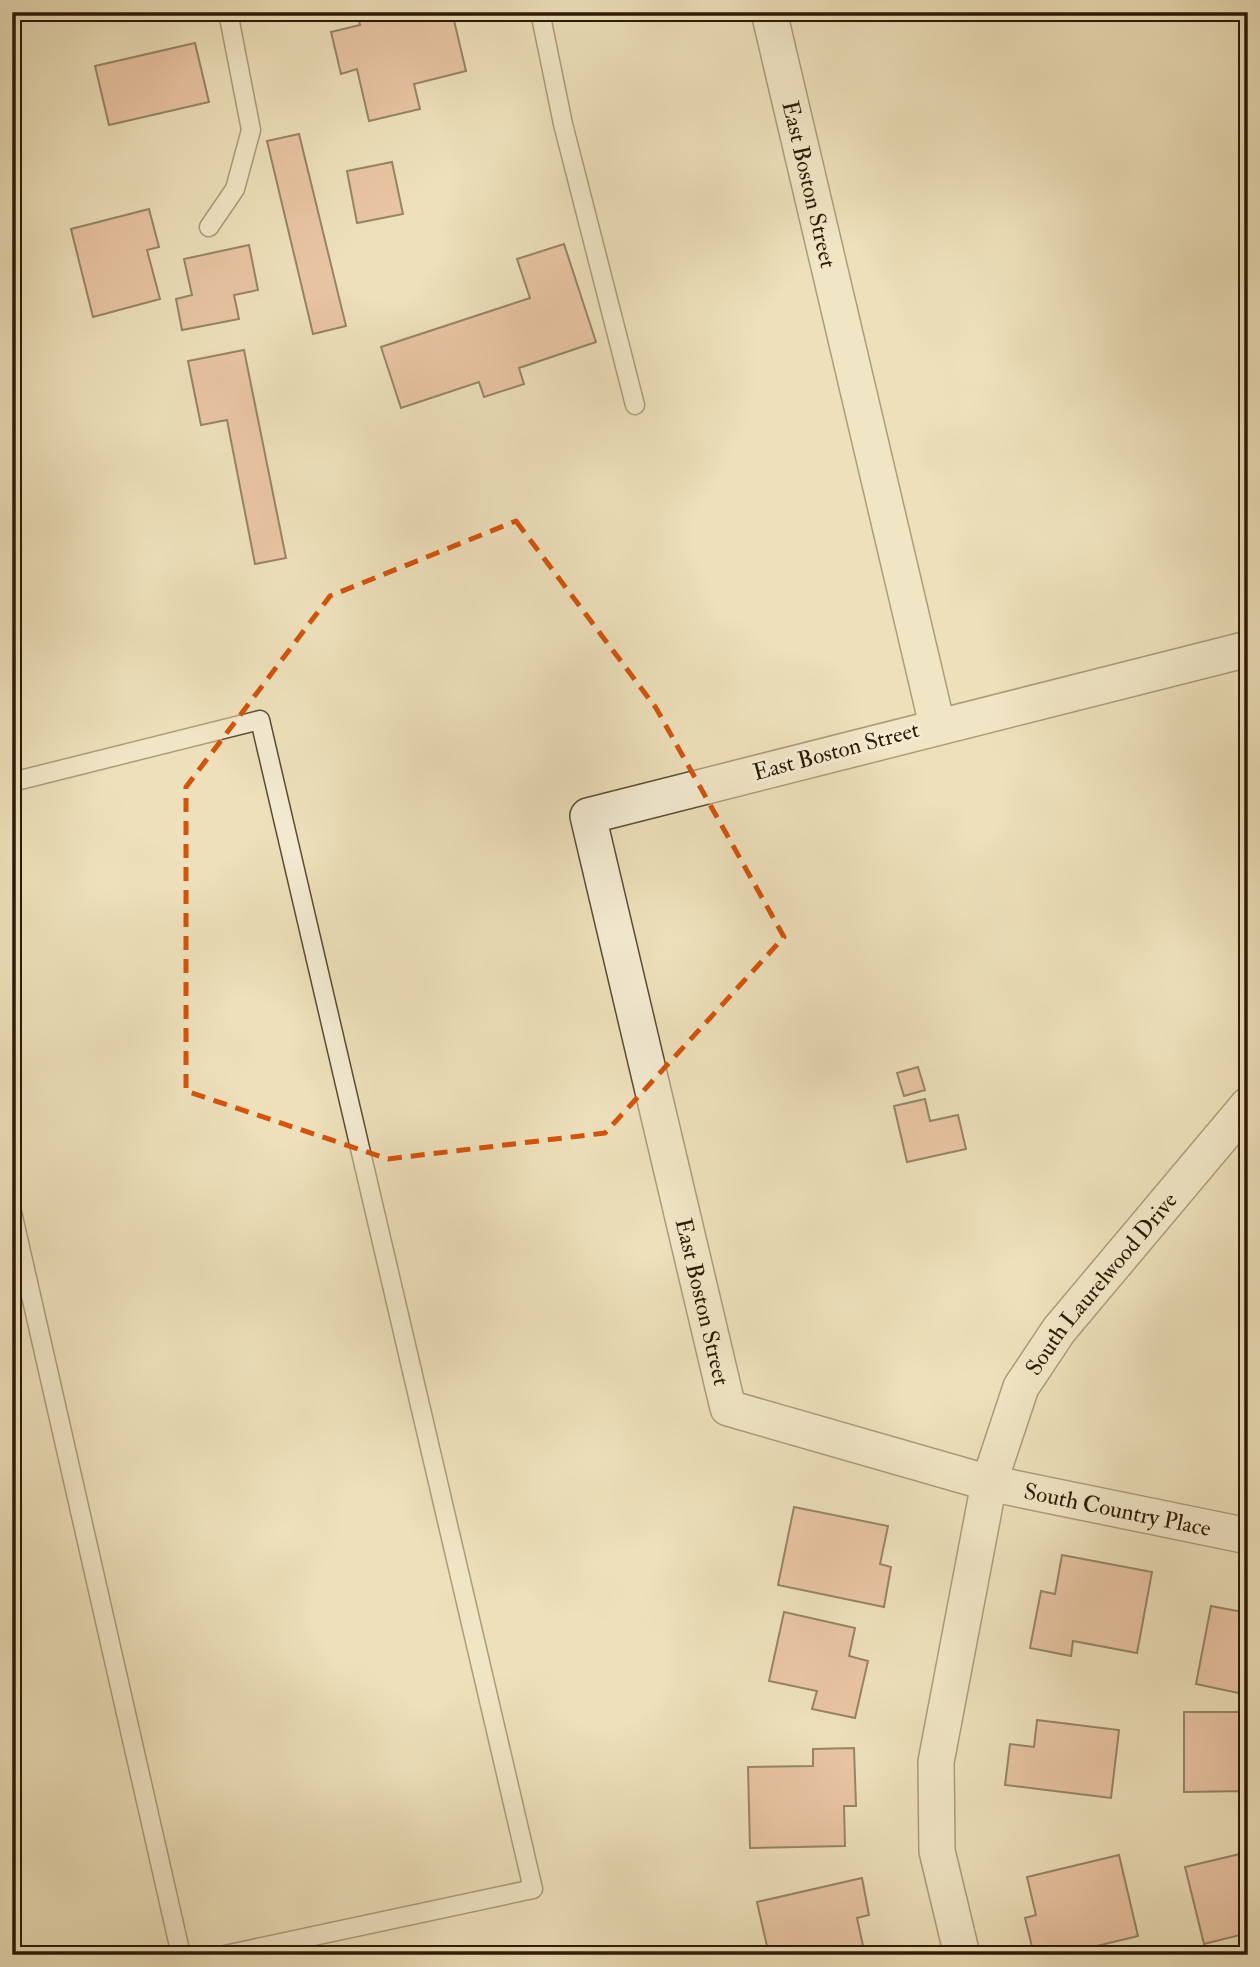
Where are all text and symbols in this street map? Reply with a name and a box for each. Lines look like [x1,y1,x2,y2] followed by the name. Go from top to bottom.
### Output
[776,98,843,271] street label: East Boston Street
[750,715,922,787] street label: East Boston Street
[1019,1186,1183,1381] street label: South Laurelwood Drive
[669,1215,737,1388] street label: East Boston Street
[1021,1476,1214,1543] street label: South Country Place

